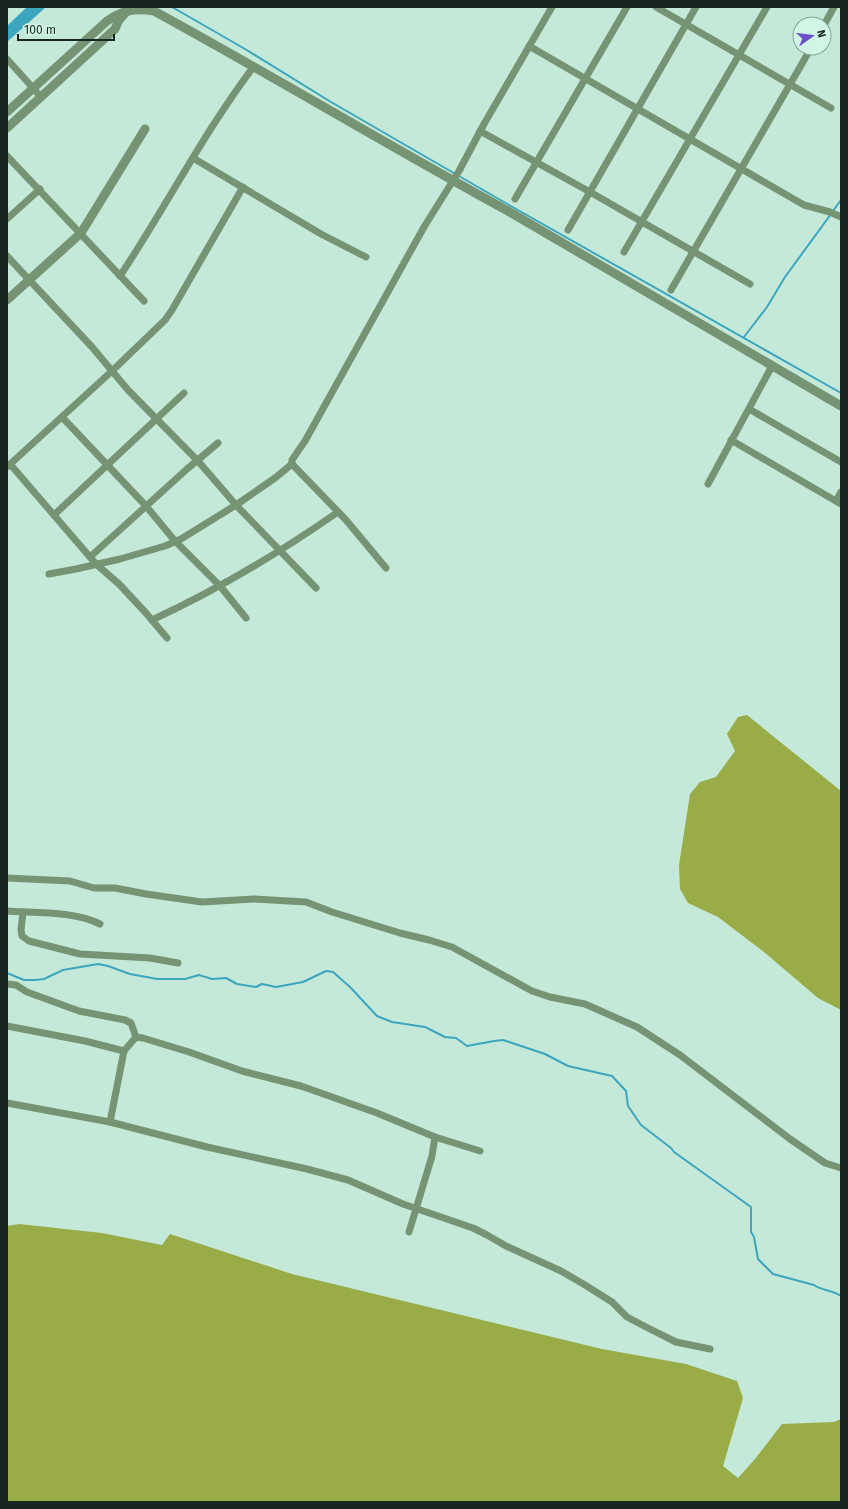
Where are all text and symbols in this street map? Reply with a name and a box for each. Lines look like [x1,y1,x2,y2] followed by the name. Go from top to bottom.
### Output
[18,16,114,42] scale bar
[792,16,832,56] north arrow
[24,23,56,37] text: 100 m
[814,29,828,39] text: N

